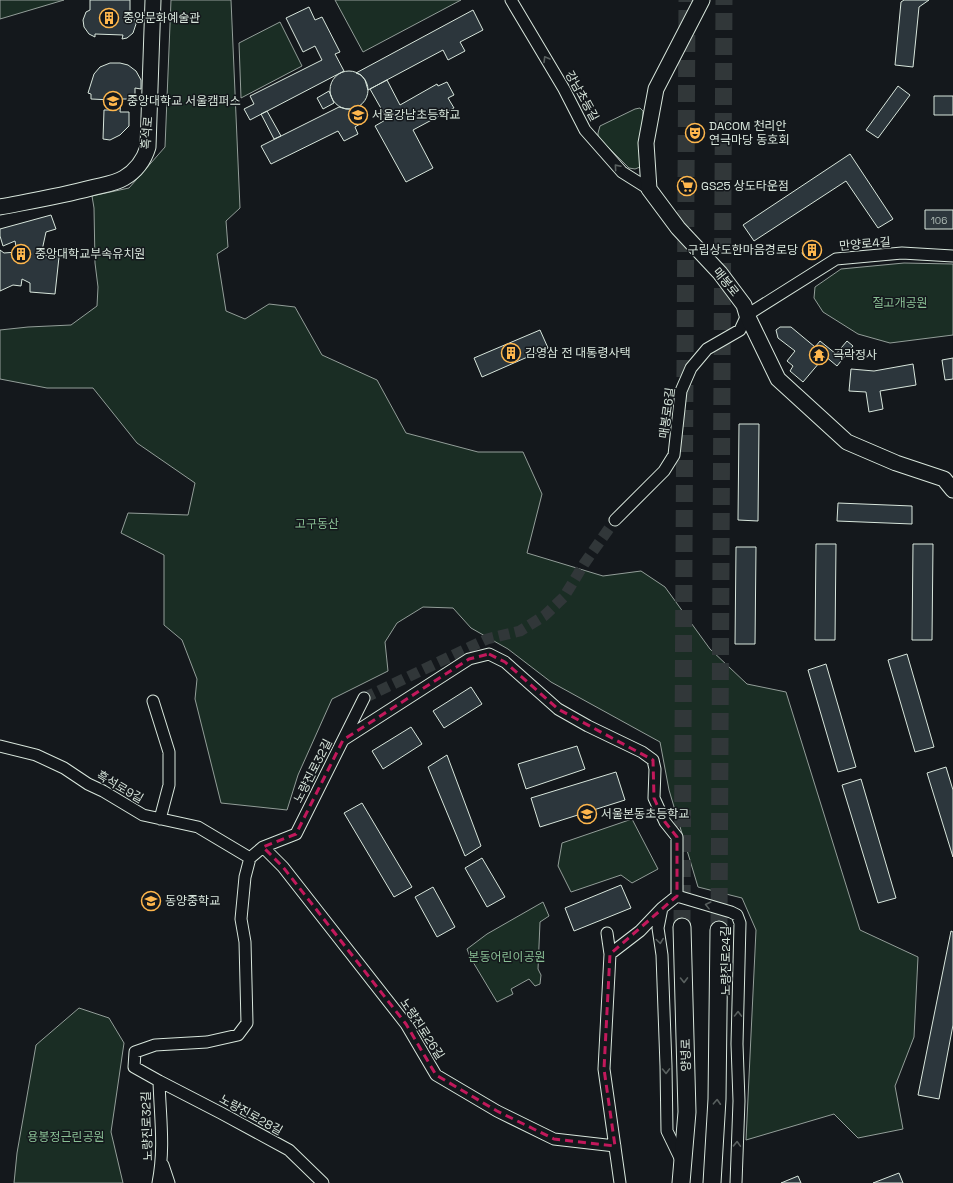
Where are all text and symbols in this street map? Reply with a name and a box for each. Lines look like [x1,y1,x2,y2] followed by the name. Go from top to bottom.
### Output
[98,7,120,29] building icon: 중앙문화예술관
[123,10,200,26] place label: 중앙문화예술관
[543,56,550,63] one-way arrow
[562,68,602,124] street label: 강남초등길
[102,90,124,112] school or university icon: 중앙대학교 서울캠퍼스
[127,93,241,109] place label: 중앙대학교 서울캠퍼스
[347,104,369,126] school or university icon: 서울강남초등학교
[372,107,460,123] place label: 서울강남초등학교
[138,116,156,150] street label: 흑석로
[709,118,789,148] place label: DACOM 천리안 연극마당 동호회
[684,122,706,144] theatre icon: DACOM 천리안 연극마당 동호회
[615,164,622,171] one-way arrow
[676,175,698,197] supermarket icon: GS25 상도타운점
[701,178,789,194] place label: GS25 상도타운점
[931,214,947,227] house number: 106
[839,234,891,254] street label: 만양로4길
[801,239,823,261] building icon: 구립상도한마음경로당
[688,242,798,258] place label: 구립상도한마음경로당
[10,243,32,265] building icon: 중앙대학교부속유치원
[35,246,145,262] place label: 중앙대학교부속유치원
[709,264,743,300] street label: 매봉로
[872,295,928,311] park label: 절고개공원
[500,342,522,364] building icon: 김영삼 전 대통령사택
[808,344,830,366] temple icon: 극락정사
[525,345,631,361] place label: 김영삼 전 대통령사택
[833,347,877,363] place label: 극락정사
[655,386,679,440] street label: 매봉로6길
[295,516,339,532] park label: 고구동산
[290,736,336,806] street label: 노량진로32길
[94,767,146,807] street label: 흑석로9길
[576,803,598,825] school or university icon: 서울본동초등학교
[601,806,689,822] place label: 서울본동초등학교
[140,890,162,912] school or university icon: 동양중학교
[165,893,220,909] place label: 동양중학교
[705,901,712,909] one-way arrow
[718,926,734,996] street label: 노량진로24길
[655,938,664,944] one-way arrow
[468,949,546,965] park label: 본동어린이공원
[679,977,688,983] one-way arrow
[396,995,448,1063] street label: 노량진로26길
[734,1011,742,1017] one-way arrow
[678,1038,694,1072] street label: 양녕로
[662,1068,670,1074] one-way arrow
[138,1091,156,1161] street label: 노량진로32길
[217,1091,285,1139] street label: 노량진로28길
[712,1099,721,1105] one-way arrow
[27,1129,105,1145] park label: 용봉정근린공원
[733,1141,741,1147] one-way arrow

